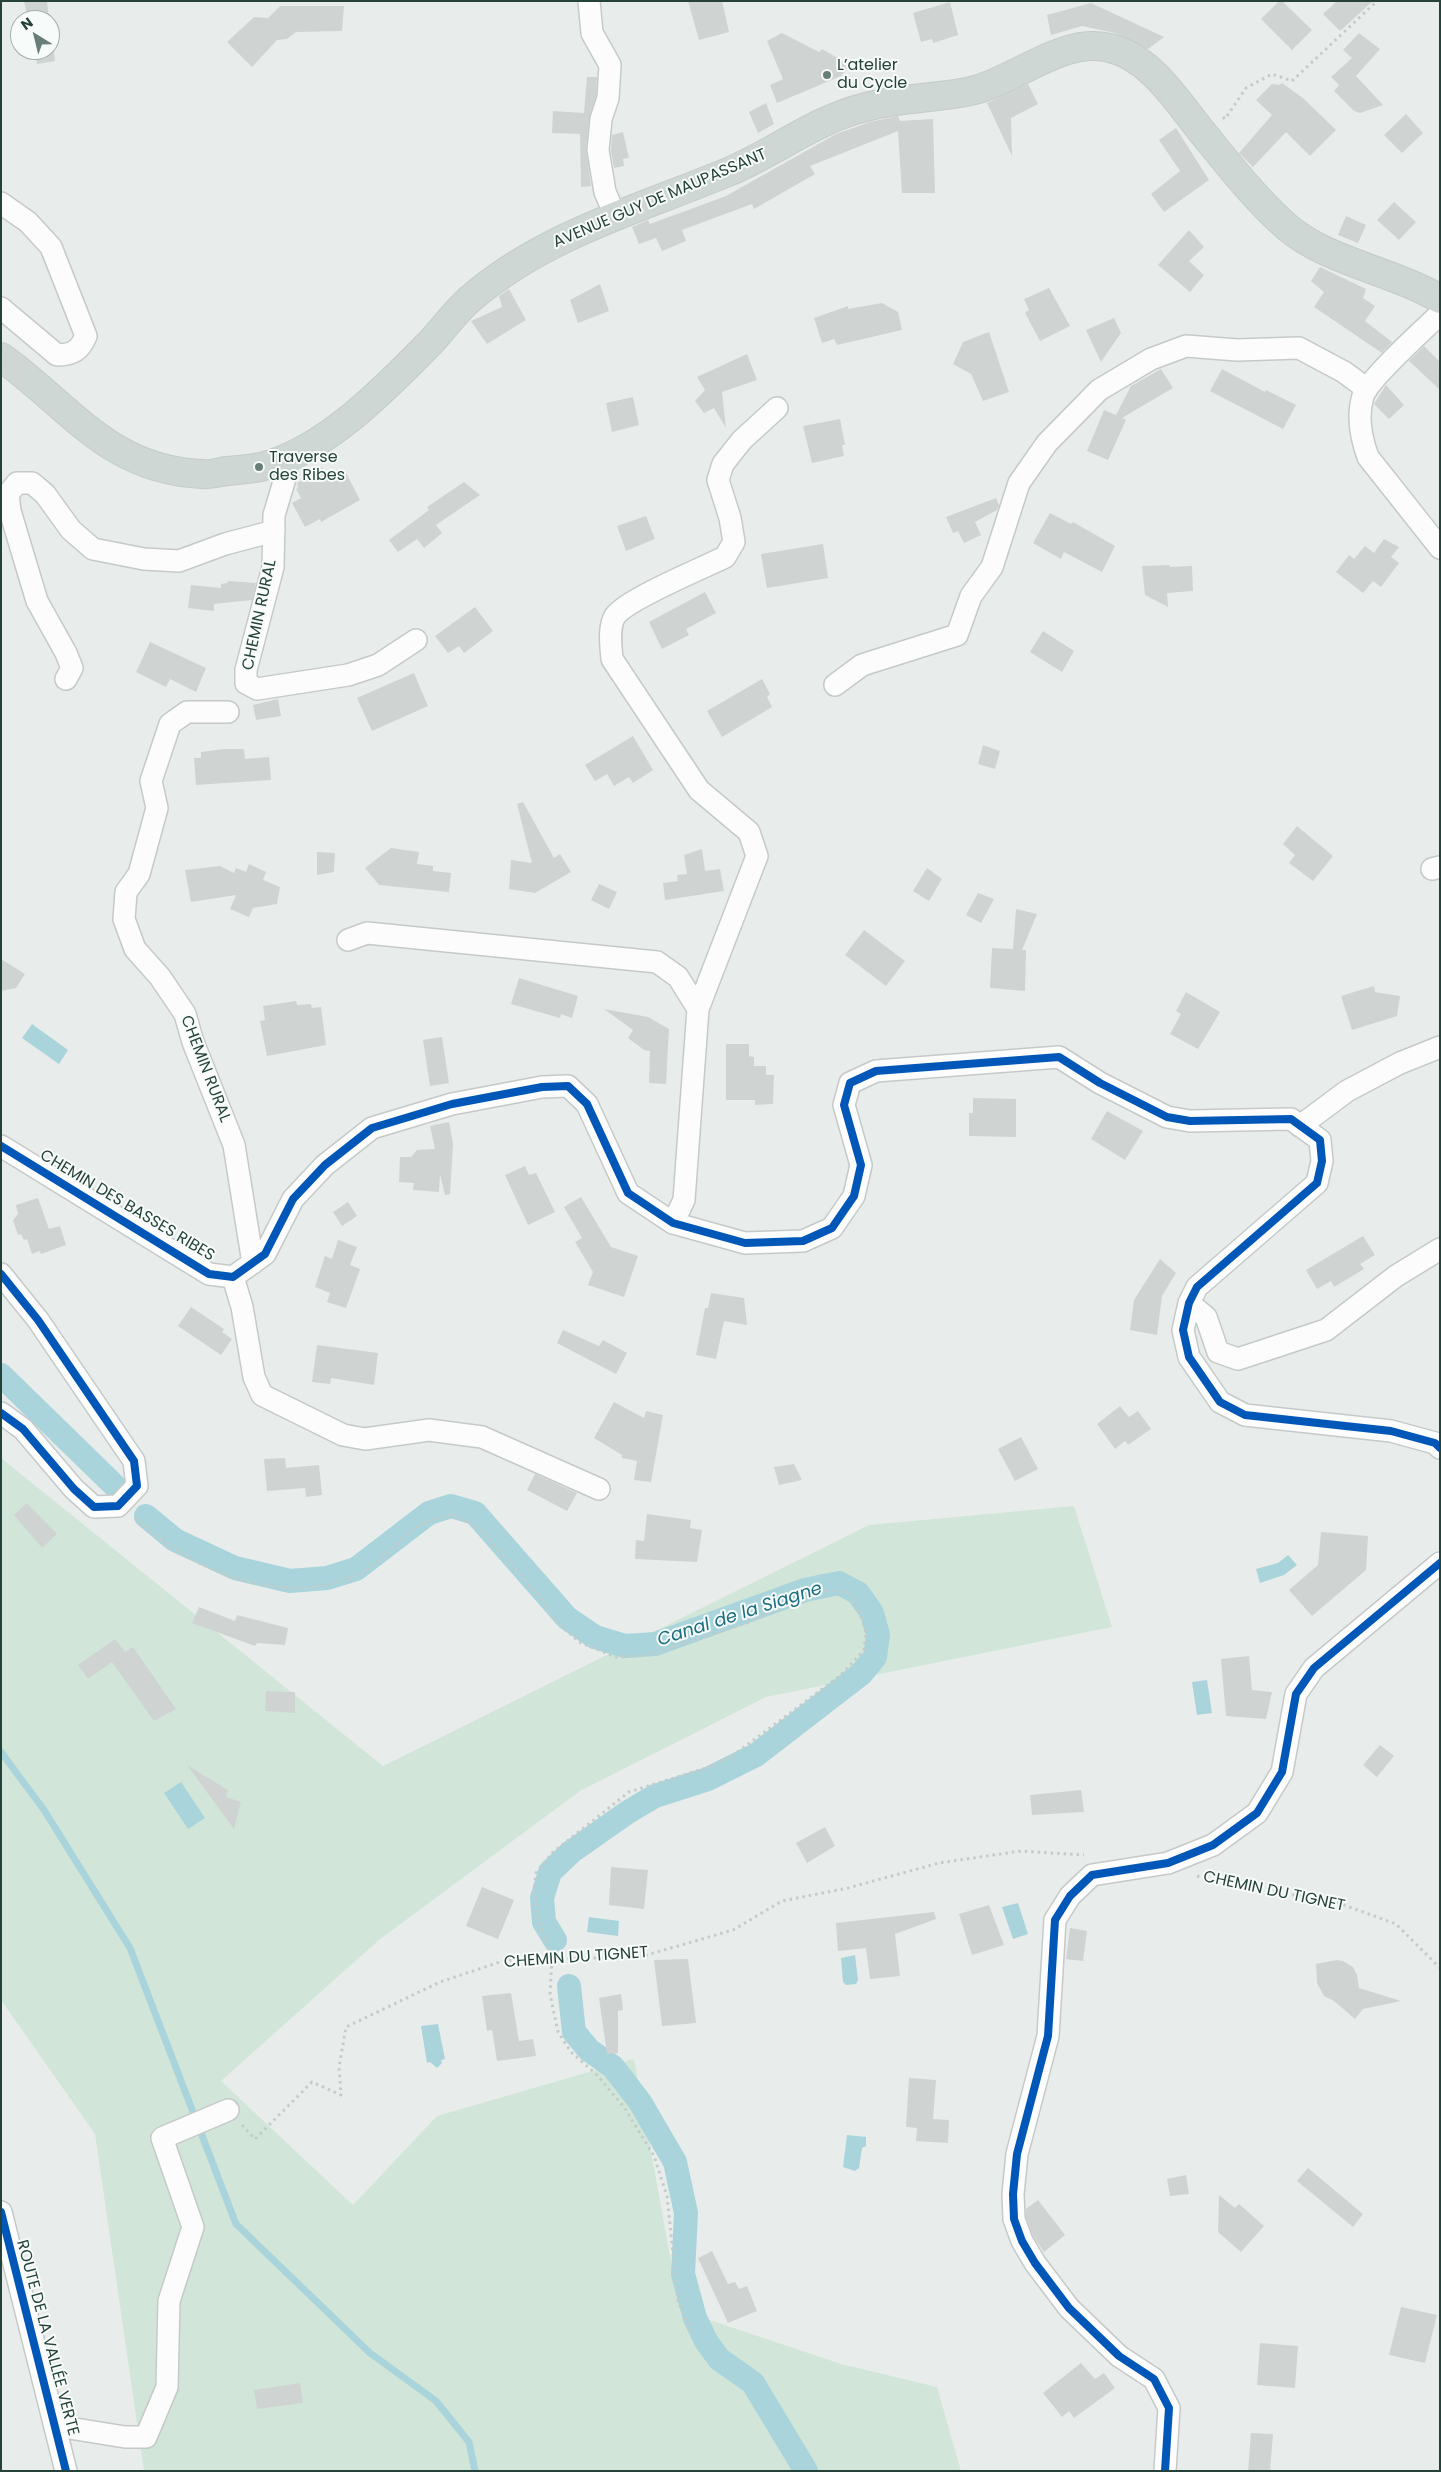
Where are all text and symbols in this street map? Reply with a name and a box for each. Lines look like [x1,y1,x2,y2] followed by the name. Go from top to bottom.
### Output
[10,10,60,60] north arrow
[17,12,37,35] text: N
[837,56,907,94] place label: L’atelier du Cycle
[821,69,833,81] marker: L’atelier du Cycle
[550,145,770,253] street label: AVENUE GUY DE MAUPASSANT
[269,448,345,486] place label: Traverse des Ribes
[253,461,265,473] marker: Traverse des Ribes
[239,558,281,672] street label: CHEMIN RURAL
[176,1013,234,1125] street label: CHEMIN RURAL
[36,1146,218,1266] street label: CHEMIN DES BASSES RIBES
[655,1578,825,1652] water label: Canal de la Siagne
[1201,1868,1347,1916] street label: CHEMIN DU TIGNET
[503,1943,649,1973] street label: CHEMIN DU TIGNET
[12,2238,82,2438] street label: ROUTE DE LA VALLÉE VERTE

